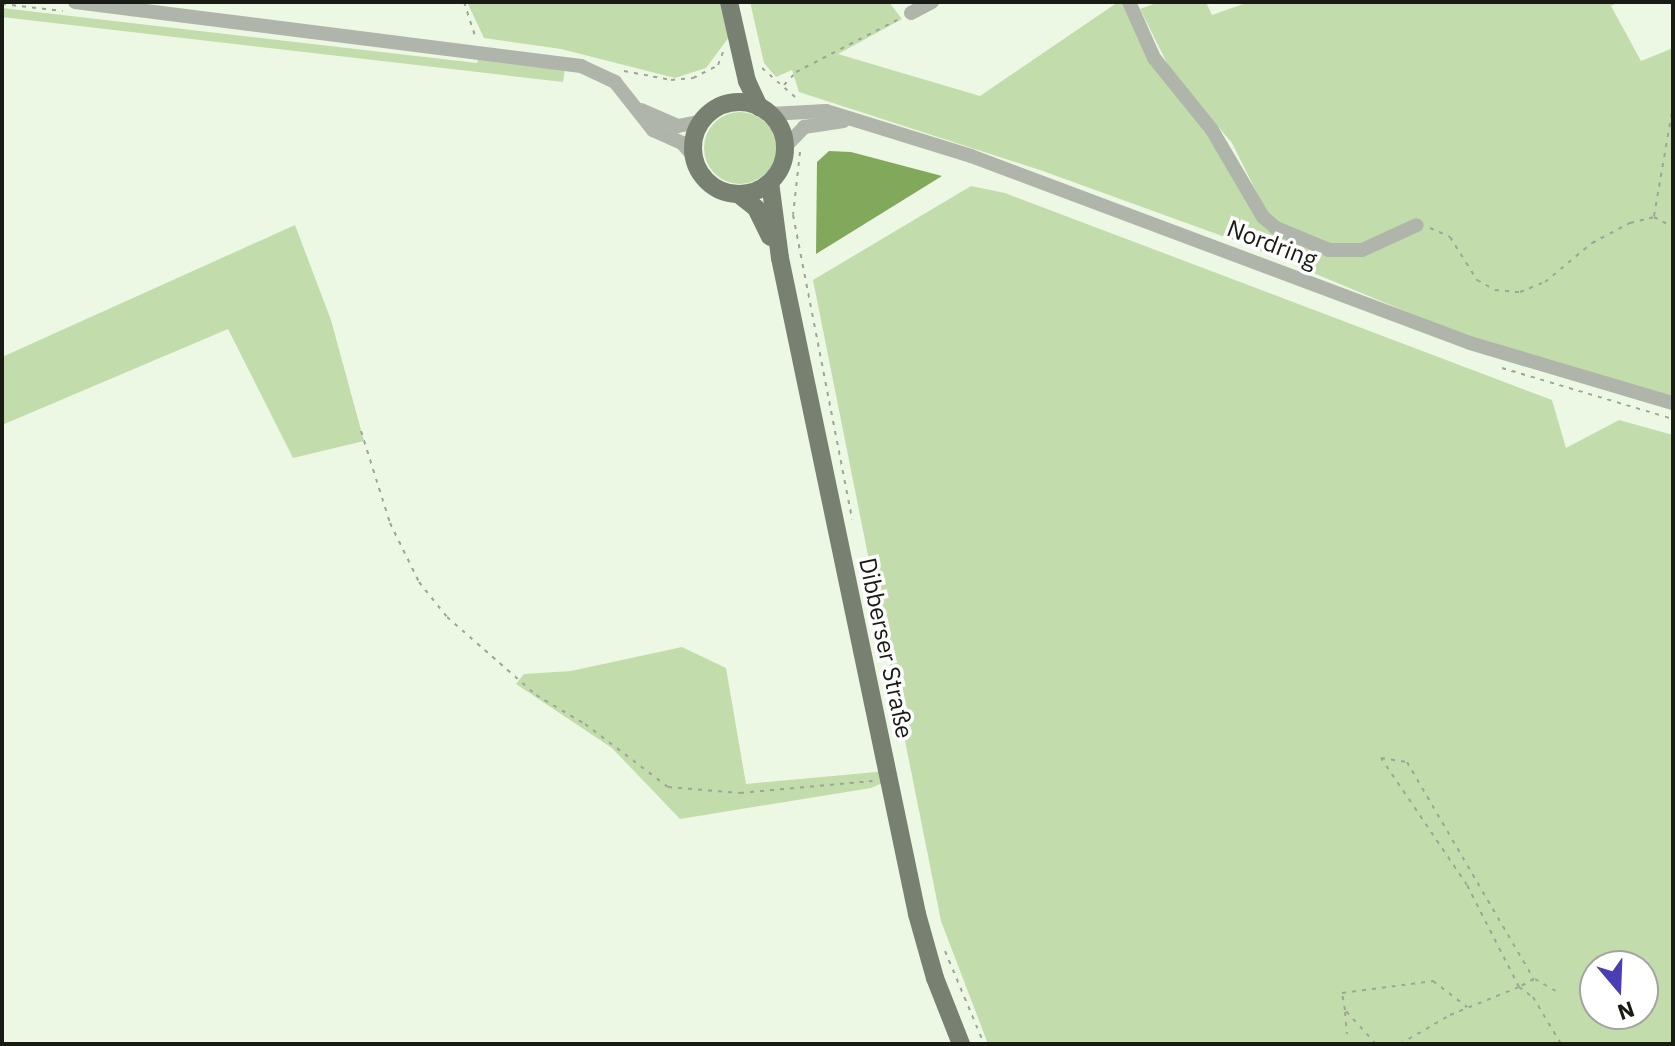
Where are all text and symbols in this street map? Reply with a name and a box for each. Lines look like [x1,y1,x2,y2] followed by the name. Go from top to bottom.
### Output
[1223,214,1321,274] street label: Nordring
[853,555,919,741] street label: Dibberser Straße
[1579,950,1659,1030] north arrow
[1614,995,1639,1028] text: N

